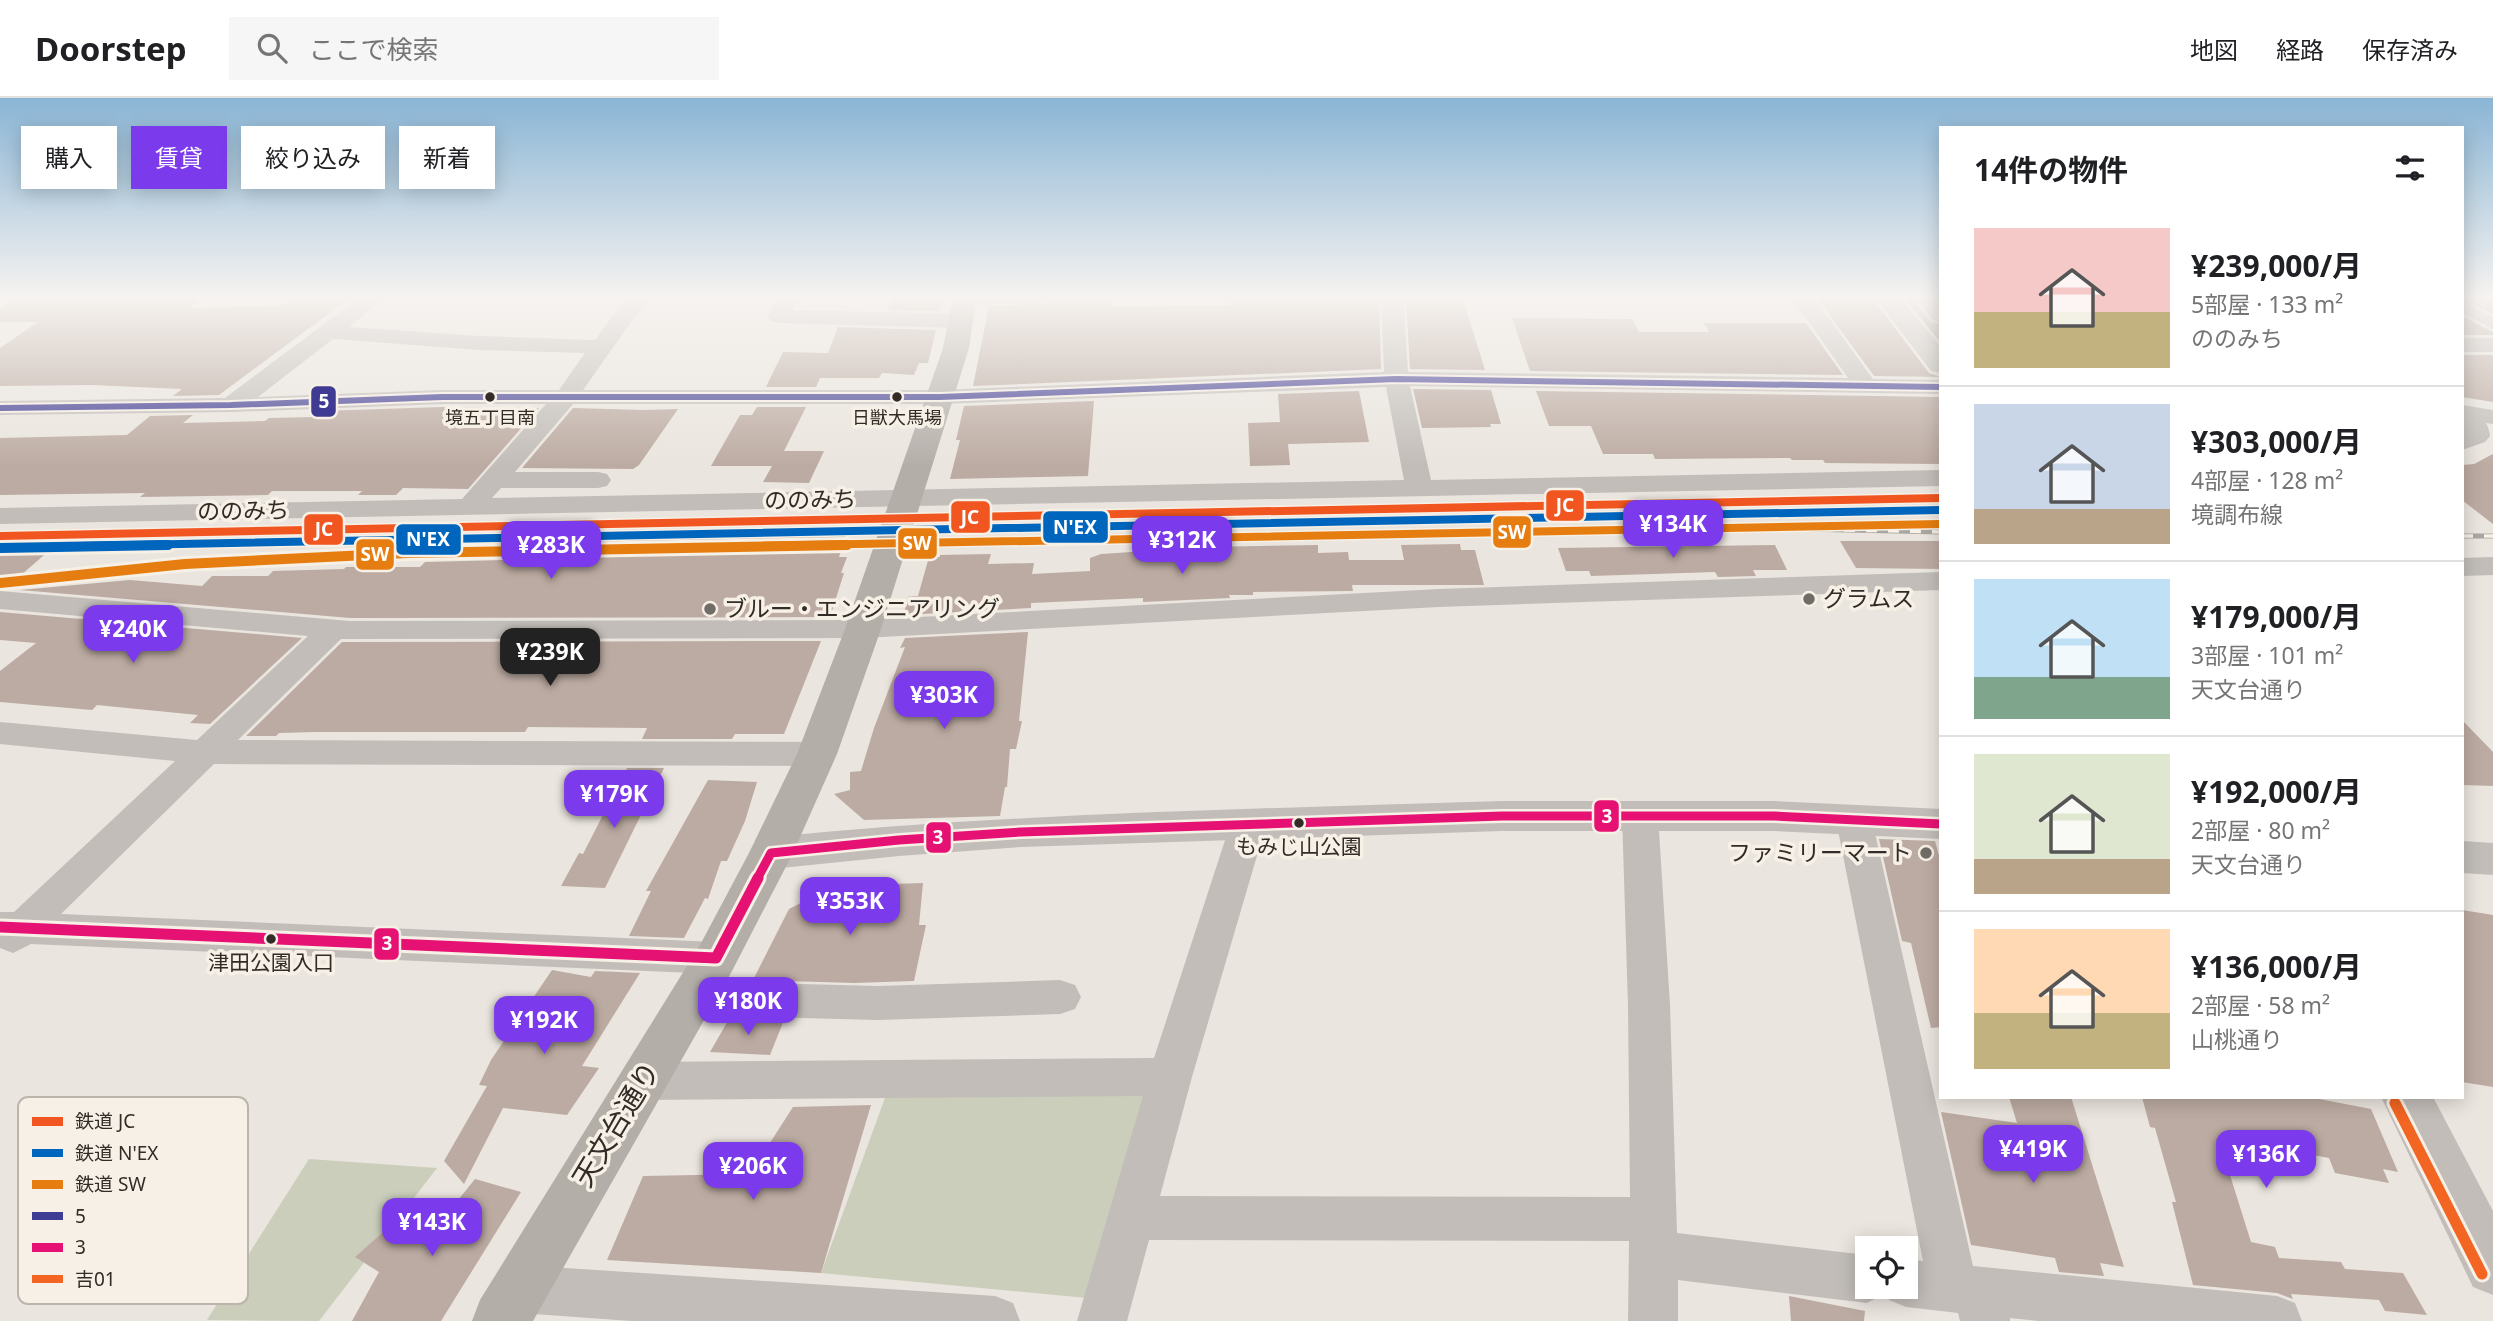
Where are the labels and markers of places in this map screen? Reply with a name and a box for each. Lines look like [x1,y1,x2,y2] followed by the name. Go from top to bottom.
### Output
[483,390,497,404] marker: 境五丁目南
[890,390,904,404] marker: 日獣大馬場
[445,405,535,429] place label: 境五丁目南
[852,405,942,429] place label: 日獣大馬場
[1624,500,1722,560] pin: ¥134K
[1133,517,1231,576] pin: ¥312K
[502,522,600,581] pin: ¥283K
[1823,582,1914,614] place label: グラムス
[1801,591,1817,607] marker: グラムス
[724,592,1000,624] place label: ブルー・エンジニアリング
[702,601,718,617] marker: ブルー・エンジニアリング
[84,606,182,665] pin: ¥240K
[501,628,599,688] pin: ¥239K
[895,672,993,731] pin: ¥303K
[565,770,663,830] pin: ¥179K
[1292,816,1306,830] marker: もみじ山公園
[1236,832,1362,860] place label: もみじ山公園
[1728,836,1912,868] place label: ファミリーマート
[1918,845,1934,861] marker: ファミリーマート
[801,878,899,937] pin: ¥353K
[264,932,278,946] marker: 津田公園入口
[208,948,334,976] place label: 津田公園入口
[699,978,797,1037] pin: ¥180K
[495,996,593,1056] pin: ¥192K
[1984,1126,2082,1185] pin: ¥419K
[2217,1130,2315,1190] pin: ¥136K
[704,1142,802,1202] pin: ¥206K
[383,1198,481,1258] pin: ¥143K

